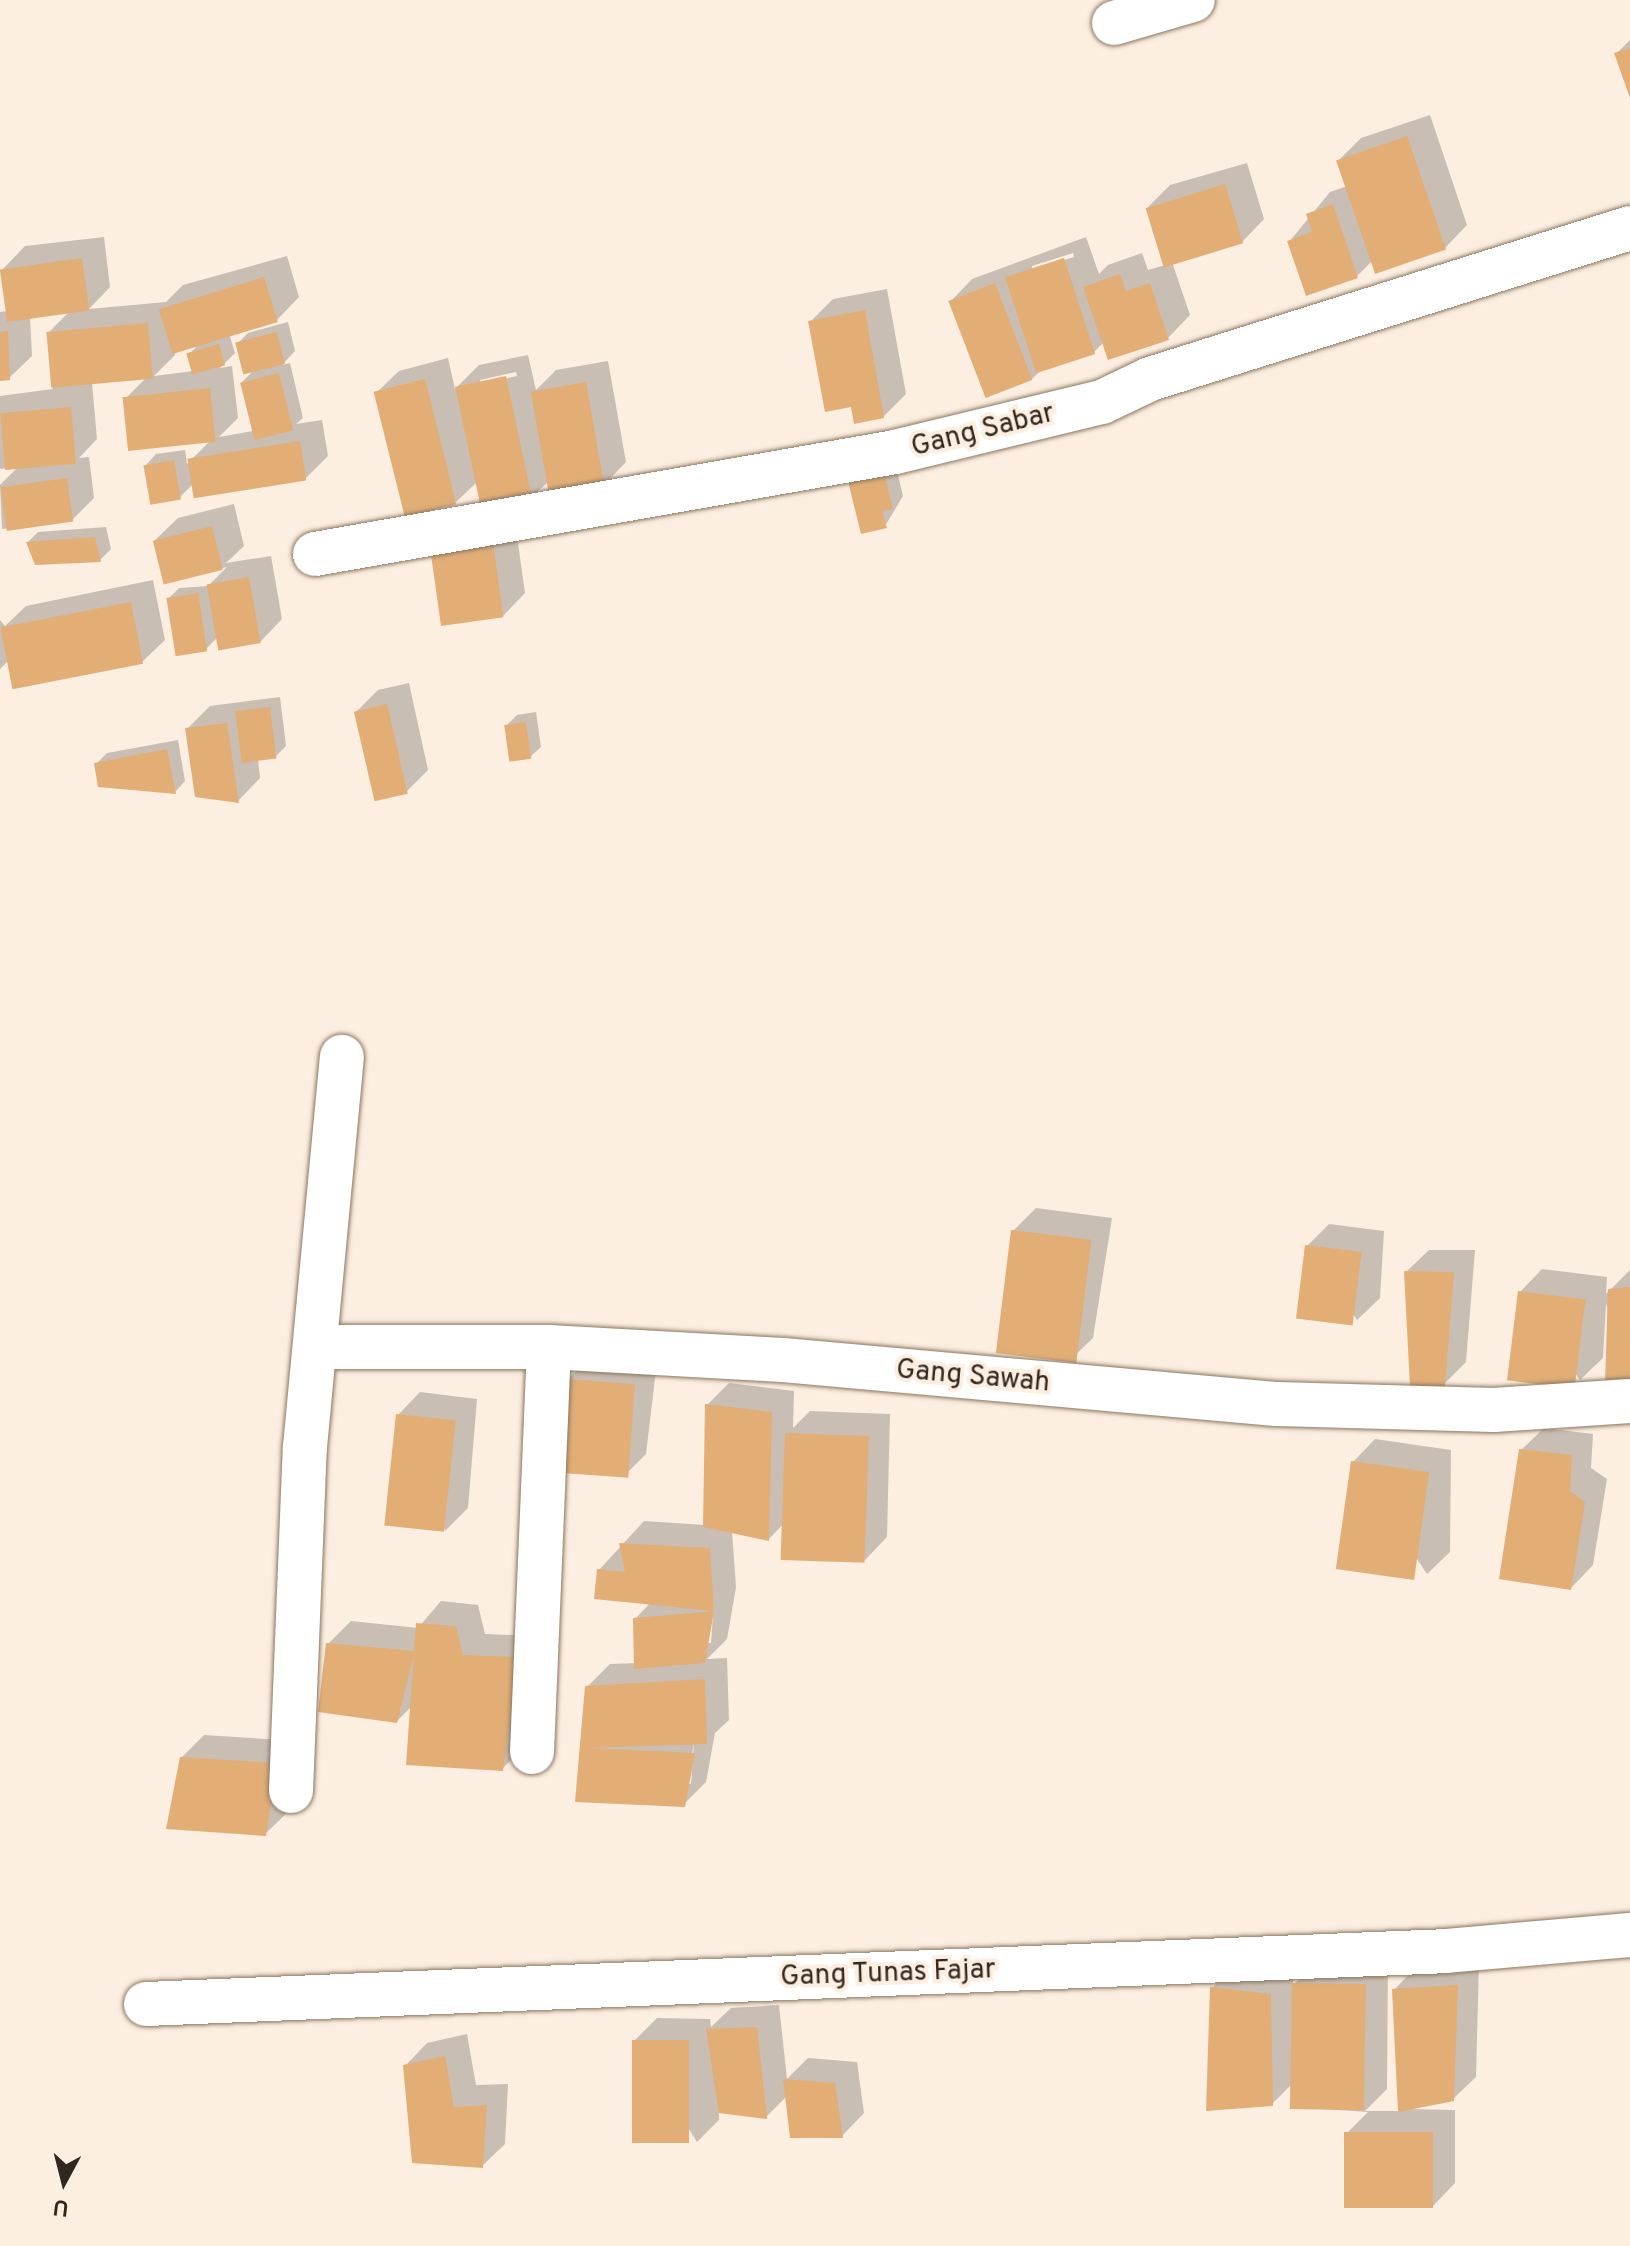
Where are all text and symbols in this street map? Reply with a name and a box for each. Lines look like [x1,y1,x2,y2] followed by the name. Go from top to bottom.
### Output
[908,397,1058,465] street label: Gang Sabar
[895,1354,1051,1400] street label: Gang Sawah
[779,1953,997,1995] street label: Gang Tunas Fajar
[24,2142,104,2222] north arrow
[52,2192,70,2221] text: U

